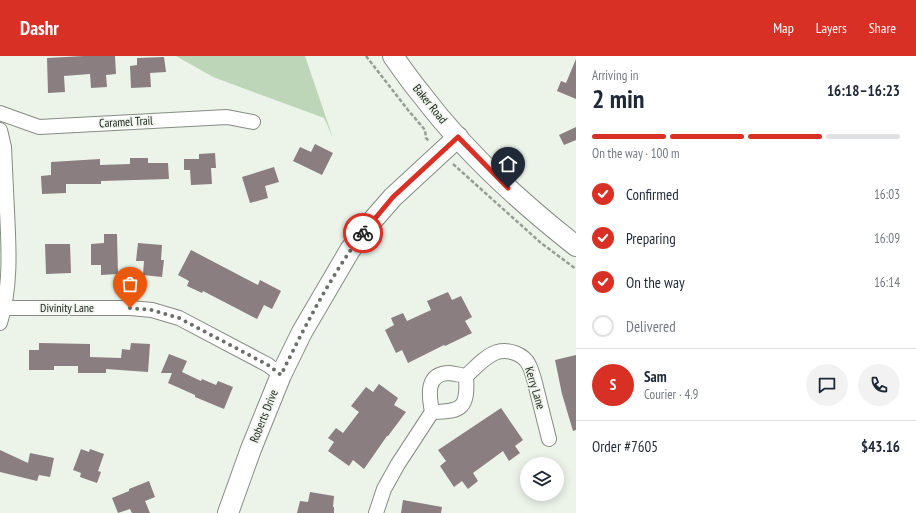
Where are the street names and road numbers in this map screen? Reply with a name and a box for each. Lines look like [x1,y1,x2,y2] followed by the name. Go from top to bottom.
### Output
[410,81,451,126] street label: Baker Road
[99,113,153,130] street label: Caramel Trail
[40,300,94,315] street label: Divinity Lane
[522,365,549,411] street label: Kerry Lane
[246,387,281,445] street label: Roberts Drive

